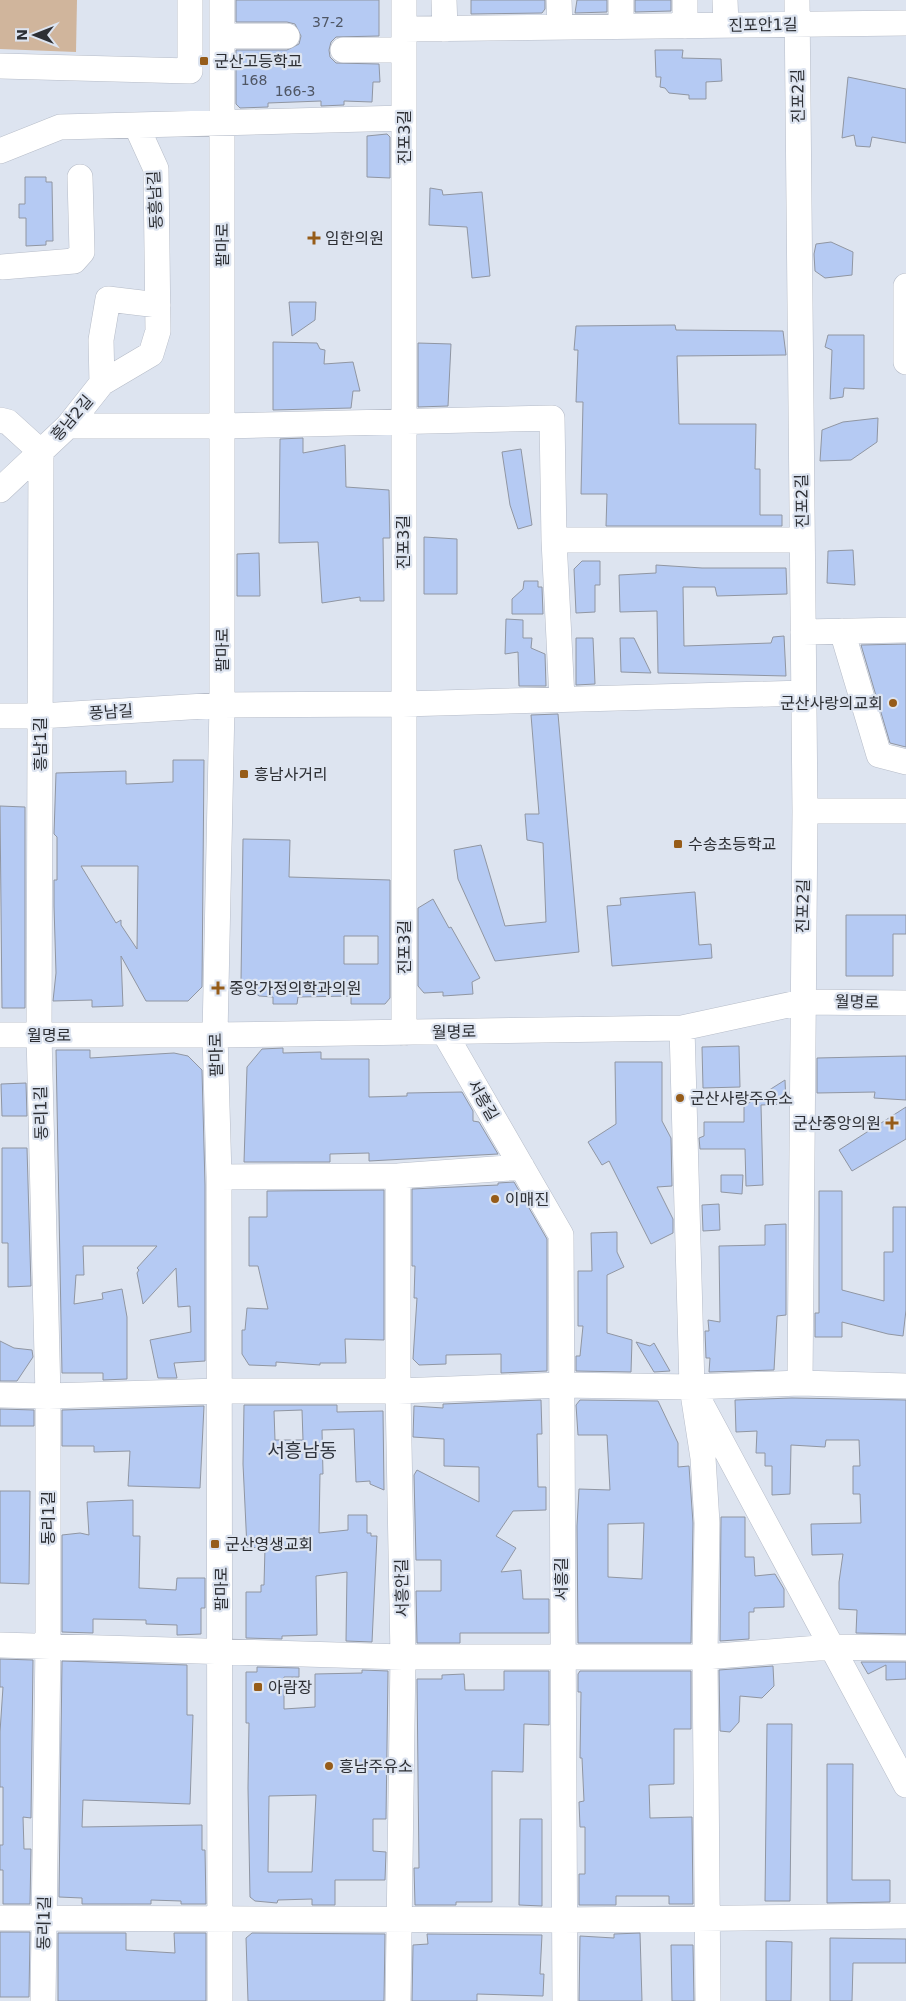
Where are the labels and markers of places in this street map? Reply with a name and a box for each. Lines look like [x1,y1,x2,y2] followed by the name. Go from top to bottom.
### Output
[214,52,302,71] place label: 군산고등학교
[198,55,210,67] marker: 군산고등학교
[325,229,384,248] place label: 임한의원
[307,231,321,245] marker: 임한의원
[780,694,883,713] place label: 군산사랑의교회
[887,697,899,709] marker: 군산사랑의교회
[254,765,328,784] place label: 흥남사거리
[238,768,250,780] marker: 흥남사거리
[688,835,776,854] place label: 수송초등학교
[672,838,684,850] marker: 수송초등학교
[229,979,361,998] place label: 중앙가정의학과의원
[211,981,225,995] marker: 중앙가정의학과의원
[690,1089,793,1108] place label: 군산사랑주유소
[674,1092,686,1104] marker: 군산사랑주유소
[793,1114,881,1133] place label: 군산중앙의원
[885,1116,899,1130] marker: 군산중앙의원
[505,1190,549,1209] place label: 이매진
[489,1193,501,1205] marker: 이매진
[225,1535,313,1554] place label: 군산영생교회
[209,1538,221,1550] marker: 군산영생교회
[268,1678,312,1697] place label: 아람장
[252,1681,264,1693] marker: 아람장
[339,1757,413,1776] place label: 흥남주유소
[323,1760,335,1772] marker: 흥남주유소

